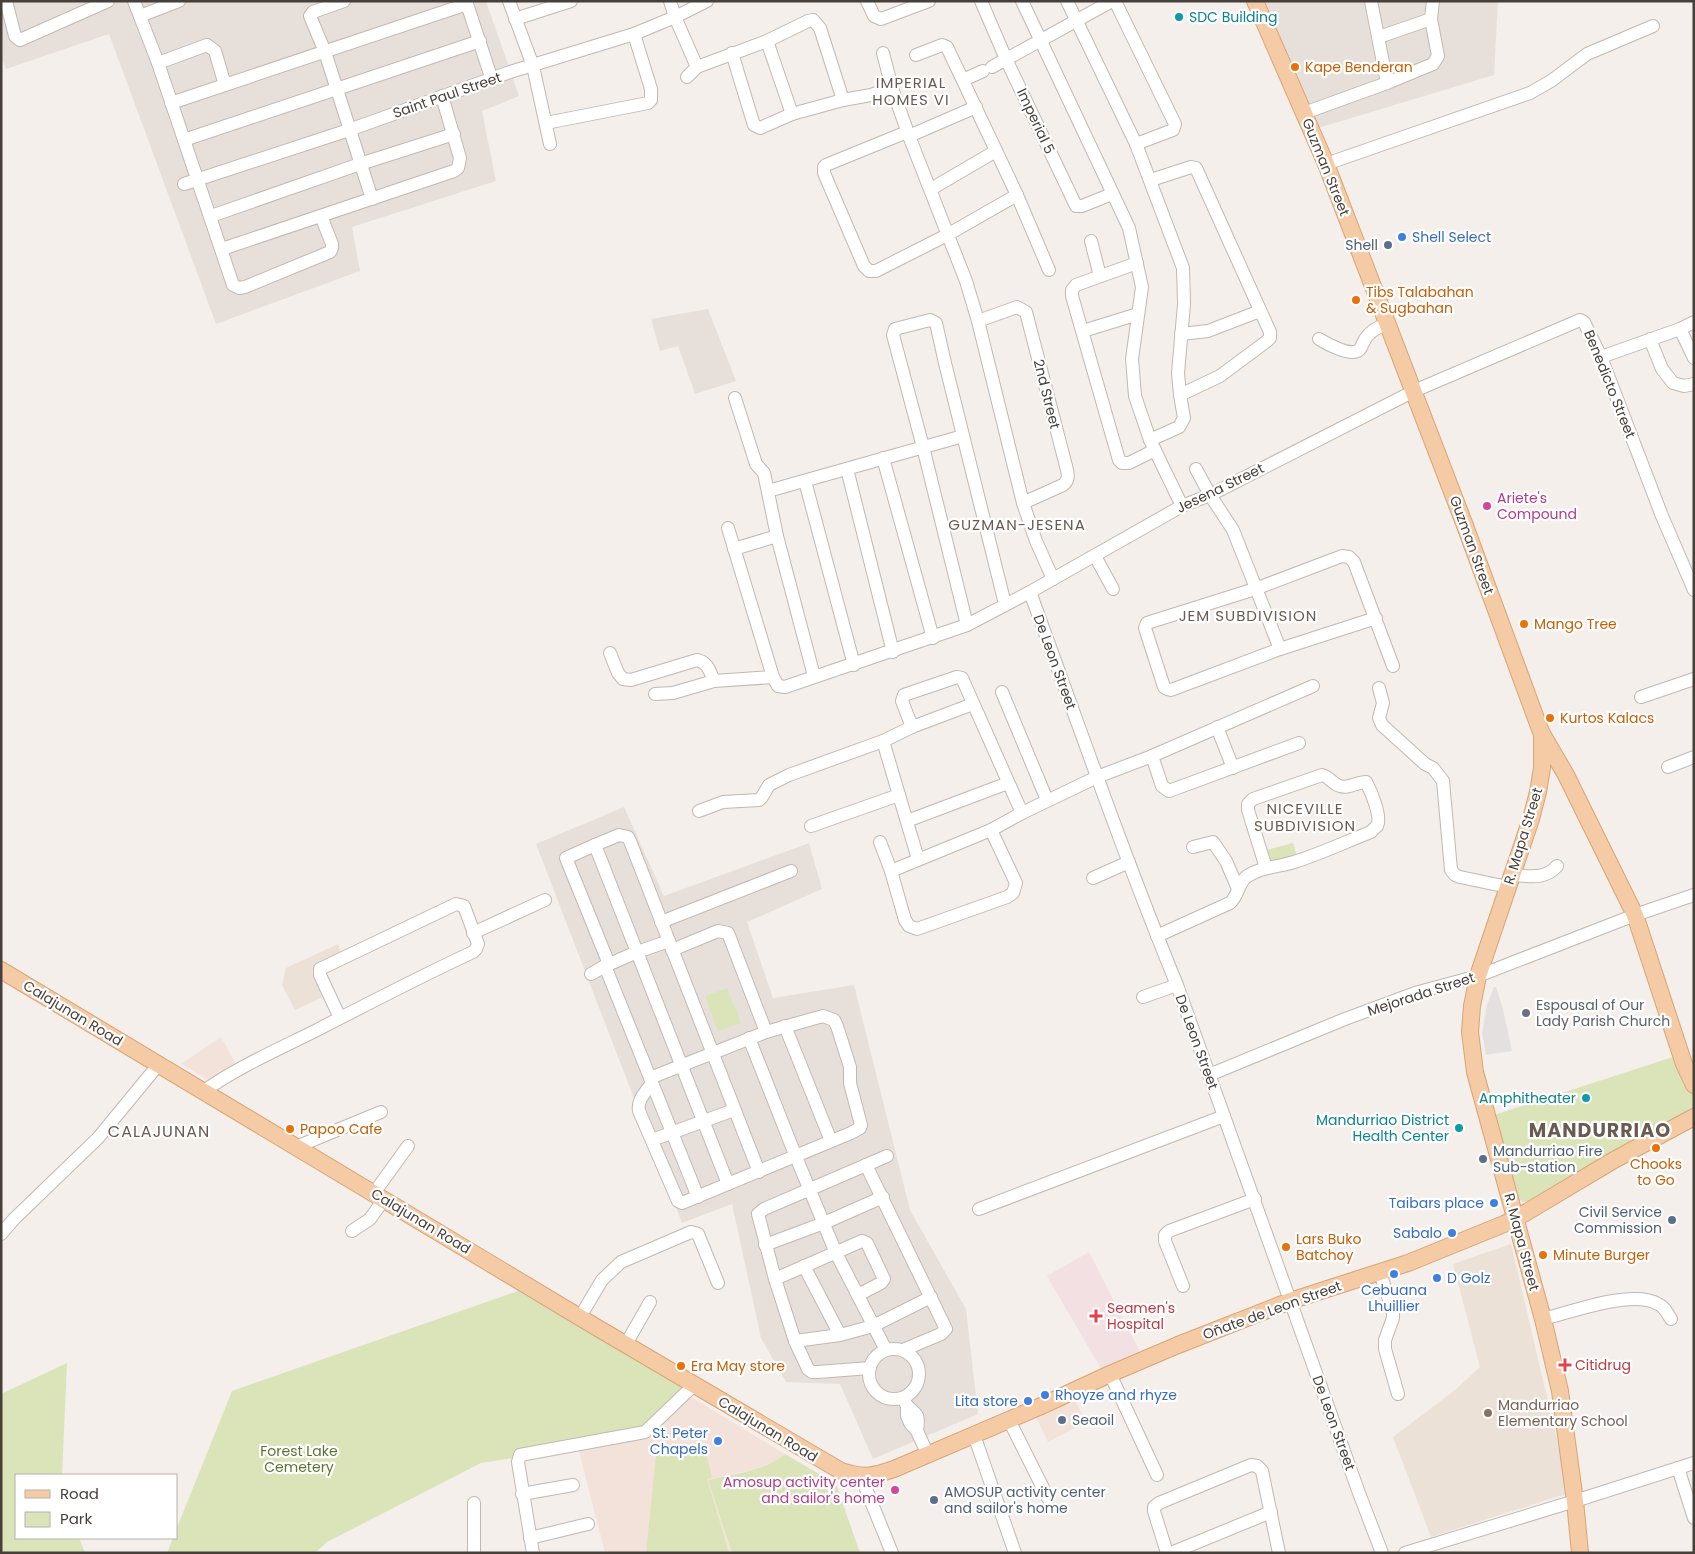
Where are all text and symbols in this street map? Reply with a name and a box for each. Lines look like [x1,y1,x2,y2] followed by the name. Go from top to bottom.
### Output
[1189,7,1277,27] place label: SDC Building
[1173,11,1185,23] marker: SDC Building
[1305,57,1413,77] place label: Kape Benderan
[1289,61,1301,73] marker: Kape Benderan
[390,67,504,123] street label: Saint Paul Street
[872,72,950,110] district label: IMPERIAL HOMES VI
[1012,85,1060,157] street label: Imperial 5
[1297,115,1355,219] street label: Guzman Street
[1412,227,1491,247] place label: Shell Select
[1396,231,1408,243] marker: Shell Select
[1345,235,1378,255] place label: Shell
[1382,239,1394,251] marker: Shell
[1366,282,1474,318] place label: Tibs Talabahan & Sugbahan
[1350,294,1362,306] marker: Tibs Talabahan & Sugbahan
[1579,327,1641,441] street label: Benedicto Street
[1029,357,1065,431] street label: 2nd Street
[1173,458,1267,518] street label: Jesena Street
[1497,488,1577,524] place label: Ariete's Compound
[1445,493,1499,597] street label: Guzman Street
[1481,500,1493,512] marker: Ariete's Compound
[948,514,1086,535] district label: GUZMAN-JESENA
[1179,605,1317,626] district label: JEM SUBDIVISION
[1029,612,1081,712] street label: De Leon Street
[1534,614,1617,634] place label: Mango Tree
[1518,618,1530,630] marker: Mango Tree
[1560,708,1654,728] place label: Kurtos Kalacs
[1544,712,1556,724] marker: Kurtos Kalacs
[1499,785,1547,887] street label: R. Mapa Street
[1254,798,1356,836] district label: NICEVILLE SUBDIVISION
[1365,967,1477,1021] street label: Mejorada Street
[19,975,127,1051] street label: Calajunan Road
[1171,992,1223,1092] street label: De Leon Street
[1536,995,1670,1031] place label: Espousal of Our Lady Parish Church
[1520,1007,1532,1019] marker: Espousal of Our Lady Parish Church
[1479,1088,1576,1108] place label: Amphitheater
[1580,1092,1592,1104] marker: Amphitheater
[1316,1110,1449,1146] place label: Mandurriao District Health Center
[1529,1117,1671,1144] district label: MANDURRIAO
[300,1119,383,1139] place label: Papoo Cafe
[108,1120,210,1143] district label: CALAJUNAN
[1453,1122,1465,1134] marker: Mandurriao District Health Center
[284,1123,296,1135] marker: Papoo Cafe
[1493,1141,1603,1177] place label: Mandurriao Fire Sub-station
[1650,1142,1662,1154] marker: Chooks to Go
[1477,1153,1489,1165] marker: Mandurriao Fire Sub-station
[1630,1154,1682,1190] place label: Chooks to Go
[367,1183,475,1259] street label: Calajunan Road
[1499,1191,1545,1293] street label: R. Mapa Street
[1389,1193,1484,1213] place label: Taibars place
[1488,1197,1500,1209] marker: Taibars place
[1574,1202,1662,1238] place label: Civil Service Commission
[1666,1214,1678,1226] marker: Civil Service Commission
[1393,1223,1442,1243] place label: Sabalo
[1446,1227,1458,1239] marker: Sabalo
[1296,1229,1362,1265] place label: Lars Buko Batchoy
[1280,1241,1292,1253] marker: Lars Buko Batchoy
[1553,1245,1650,1265] place label: Minute Burger
[1537,1249,1549,1261] marker: Minute Burger
[1388,1268,1400,1280] marker: Cebuana Lhuillier
[1447,1268,1490,1288] place label: D Golz
[1431,1272,1443,1284] marker: D Golz
[1200,1276,1344,1344] street label: Oñate de Leon Street
[1361,1280,1427,1316] place label: Cebuana Lhuillier
[1107,1298,1175,1334] place label: Seamen's Hospital
[1089,1309,1103,1323] marker: Seamen's Hospital
[1575,1355,1631,1375] place label: Citidrug
[691,1356,785,1376] place label: Era May store
[1559,1359,1571,1371] marker: Citidrug
[675,1360,687,1372] marker: Era May store
[1308,1373,1360,1473] street label: De Leon Street
[1055,1385,1177,1405] place label: Rhoyze and rhyze
[1039,1389,1051,1401] marker: Rhoyze and rhyze
[714,1391,822,1467] street label: Calajunan Road
[955,1391,1018,1411] place label: Lita store
[1022,1395,1034,1407] marker: Lita store
[1498,1395,1628,1431] place label: Mandurriao Elementary School
[1482,1407,1494,1419] marker: Mandurriao Elementary School
[1072,1410,1114,1430] place label: Seaoil
[1056,1414,1068,1426] marker: Seaoil
[650,1423,708,1459] place label: St. Peter Chapels
[712,1435,724,1447] marker: St. Peter Chapels
[260,1441,338,1477] park label: Forest Lake Cemetery
[723,1472,885,1508] place label: Amosup activity center and sailor's home
[15,1474,178,1539] legend
[944,1482,1106,1518] place label: AMOSUP activity center and sailor's home
[60,1483,99,1504] text: Road
[889,1484,901,1496] marker: Amosup activity center and sailor's home
[928,1494,940,1506] marker: AMOSUP activity center and sailor's home
[60,1508,92,1529] text: Park

